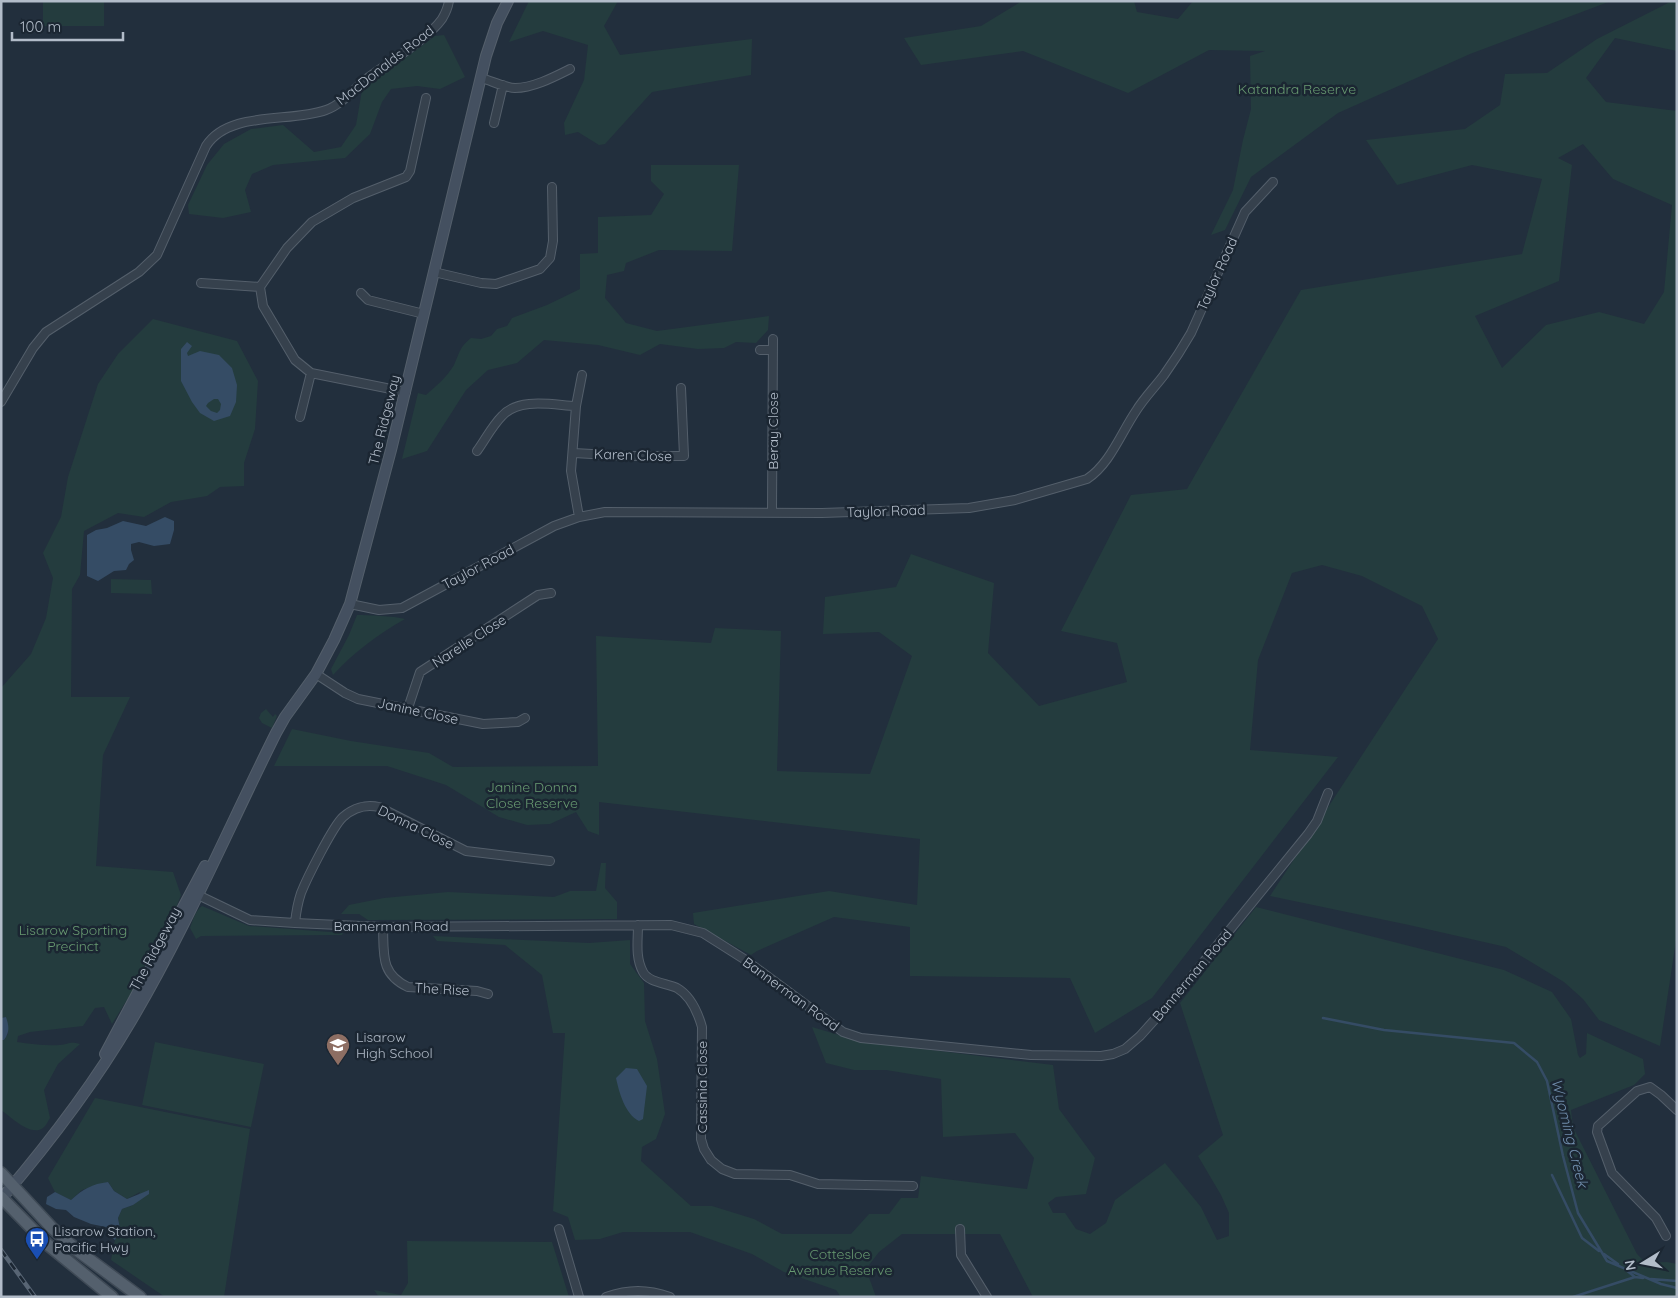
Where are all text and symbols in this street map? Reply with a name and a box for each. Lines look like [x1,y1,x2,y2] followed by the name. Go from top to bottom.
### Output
[12,10,124,42] scale bar
[20,17,61,36] text: 100 m
[332,21,438,109] street label: MacDonalds Road
[1238,80,1356,98] park label: Katandra Reserve
[1193,234,1241,314] street label: Taylor Road
[364,373,404,467] street label: The Ridgeway
[764,392,782,470] street label: Beray Close
[594,445,672,465] street label: Karen Close
[846,501,926,521] street label: Taylor Road
[439,541,517,593] street label: Taylor Road
[429,610,510,672] street label: Narelle Close
[376,694,460,728] street label: Janine Close
[486,778,578,812] park label: Janine Donna Close Reserve
[375,801,457,853] street label: Donna Close
[125,904,185,994] street label: The Ridgeway
[334,917,448,935] street label: Bannerman Road
[19,921,127,955] park label: Lisarow Sporting Precinct
[1148,925,1236,1025] street label: Bannerman Road
[739,953,843,1035] street label: Bannerman Road
[414,979,470,999] street label: The Rise
[356,1028,433,1062] place label: Lisarow High School
[325,1032,351,1066] school or university icon: Lisarow High School
[693,1041,711,1133] street label: Cassinia Close
[1547,1077,1593,1191] water label: Wyoming Creek
[54,1222,156,1256] place label: Lisarow Station, Pacific Hwy
[24,1226,50,1260] bus stop icon: Lisarow Station, Pacific Hwy
[1618,1238,1668,1288] north arrow
[788,1245,892,1279] park label: Cottesloe Avenue Reserve
[1620,1259,1640,1272] text: N

